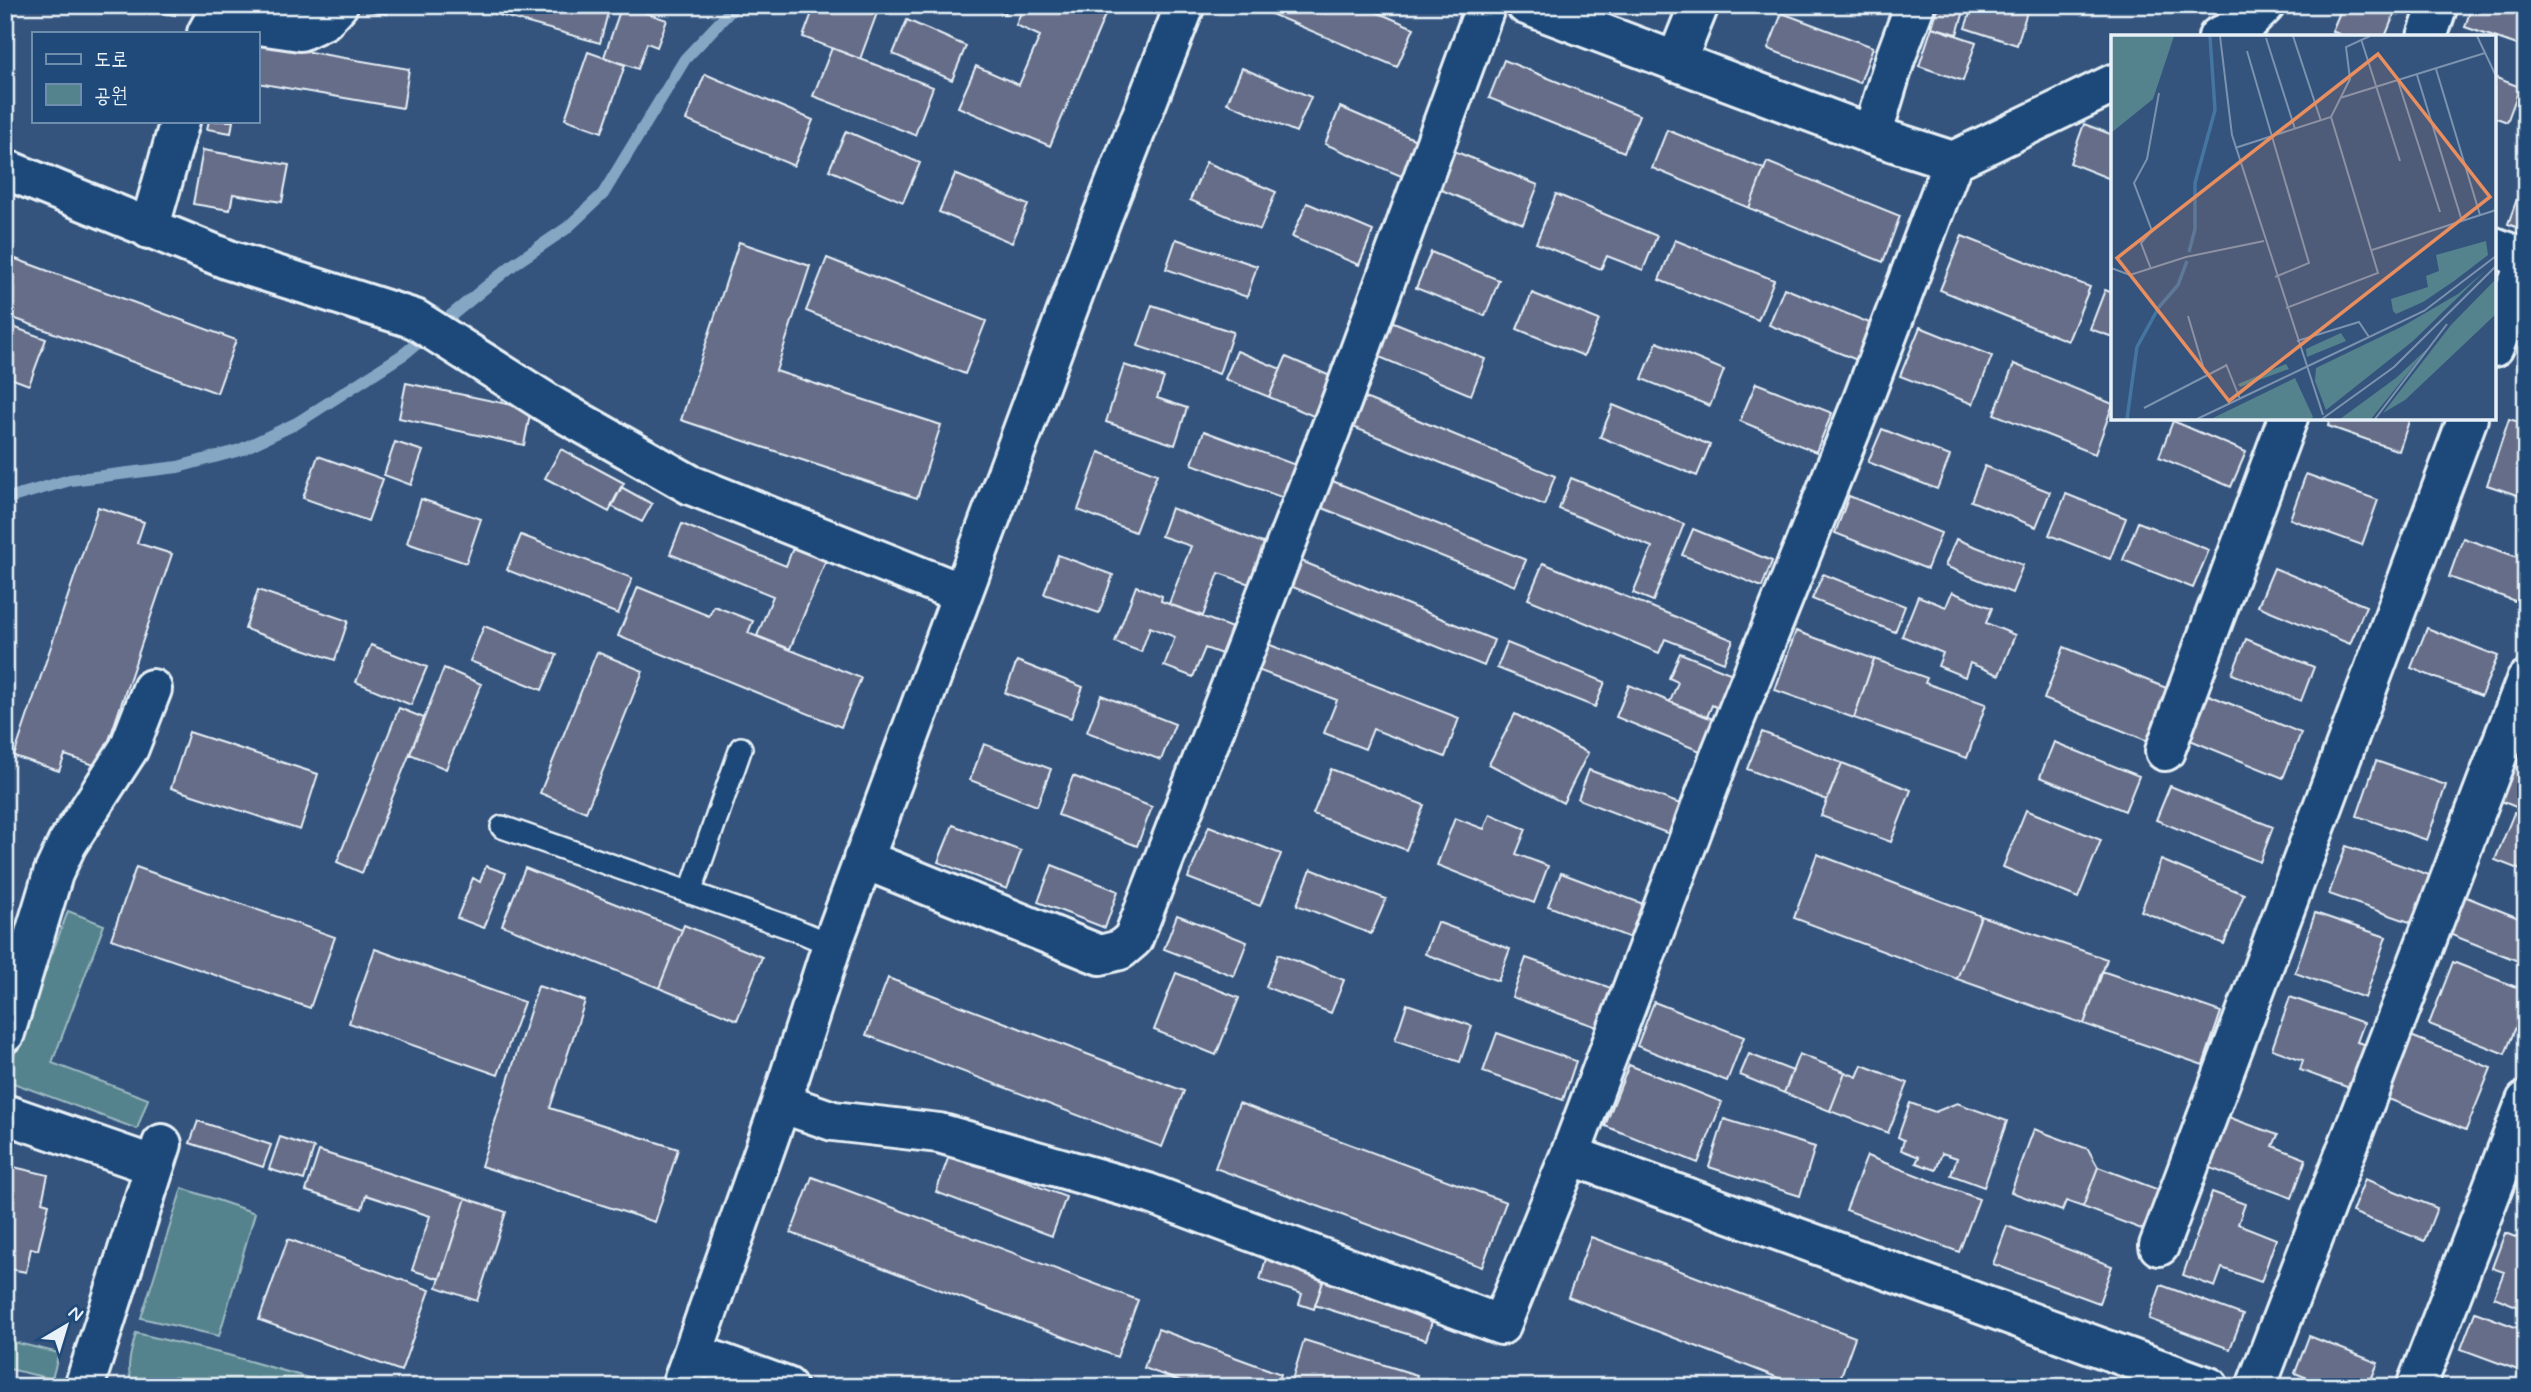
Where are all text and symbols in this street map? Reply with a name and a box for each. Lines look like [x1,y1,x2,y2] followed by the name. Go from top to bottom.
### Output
[32,32,259,122] legend
[2111,35,2496,420] inset map
[94,46,128,74] text: 도로
[94,82,128,110] text: 공원
[32,1290,102,1360] north arrow
[63,1300,88,1328] text: N

